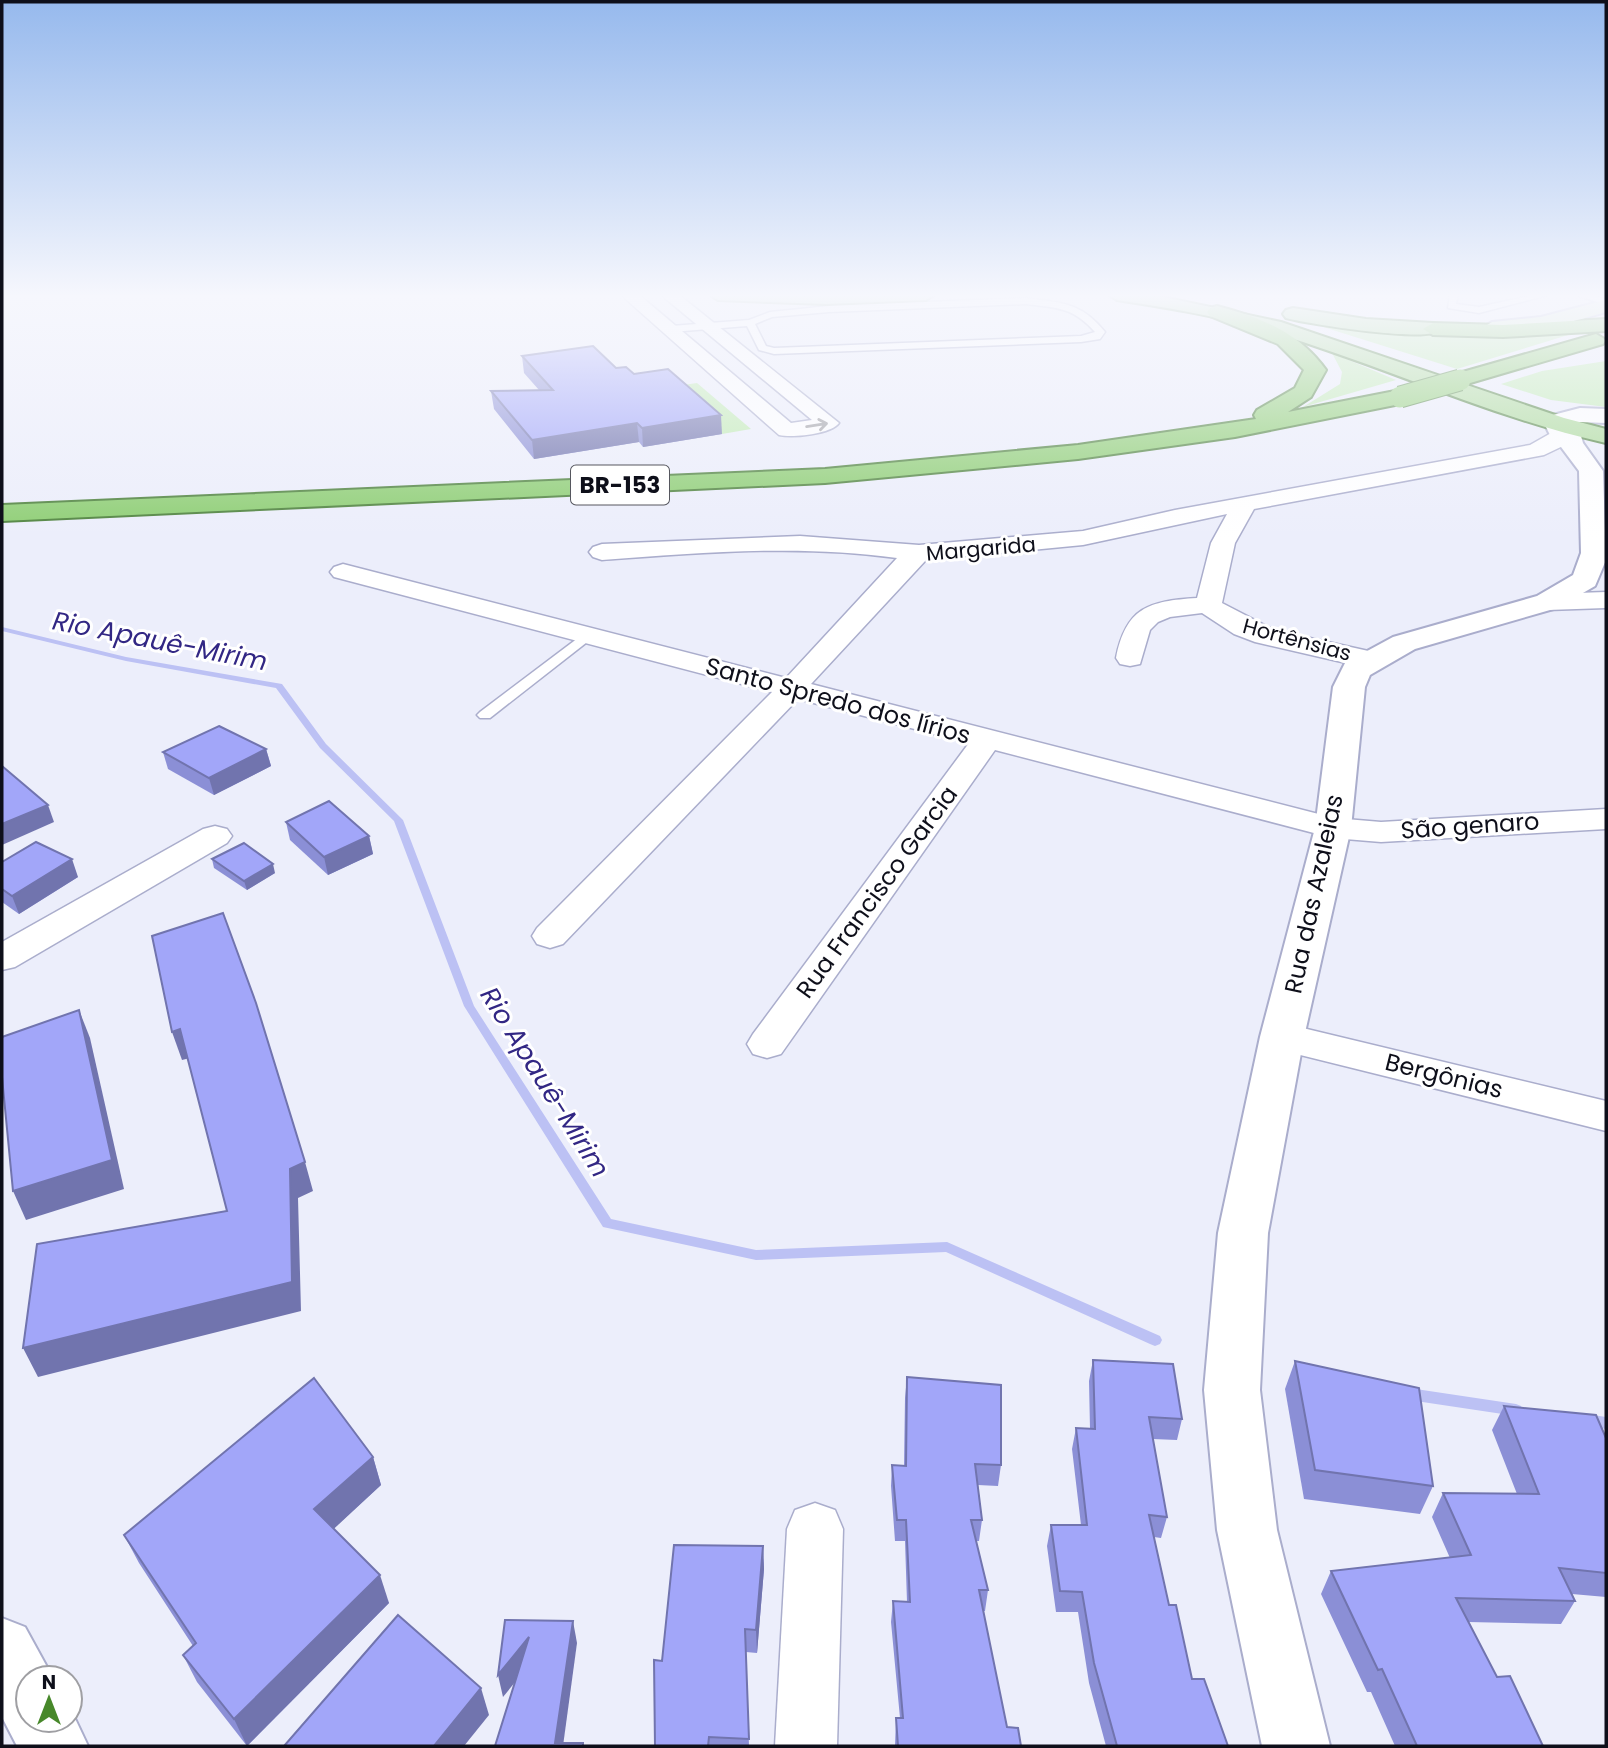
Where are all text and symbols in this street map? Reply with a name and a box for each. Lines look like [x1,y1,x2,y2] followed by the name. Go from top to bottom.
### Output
[805,418,828,431] one-way arrow
[571,466,669,505] road number: BR-153
[925,529,1037,568] street label: Margarida
[50,603,270,679] water label: Rio Apauê-Mirim
[1240,611,1355,668] street label: Hortênsias
[702,649,974,752] street label: Santo Spredo dos lírios
[788,779,965,1005] street label: Rua Francisco Garcia
[1276,791,1351,996] street label: Rua das Azaleias
[1399,804,1540,847] street label: São genaro
[472,980,618,1184] water label: Rio Apauê-Mirim
[1382,1045,1506,1106] street label: Bergônias
[14,1664,84,1734] north arrow
[42,1669,56,1696] text: N

